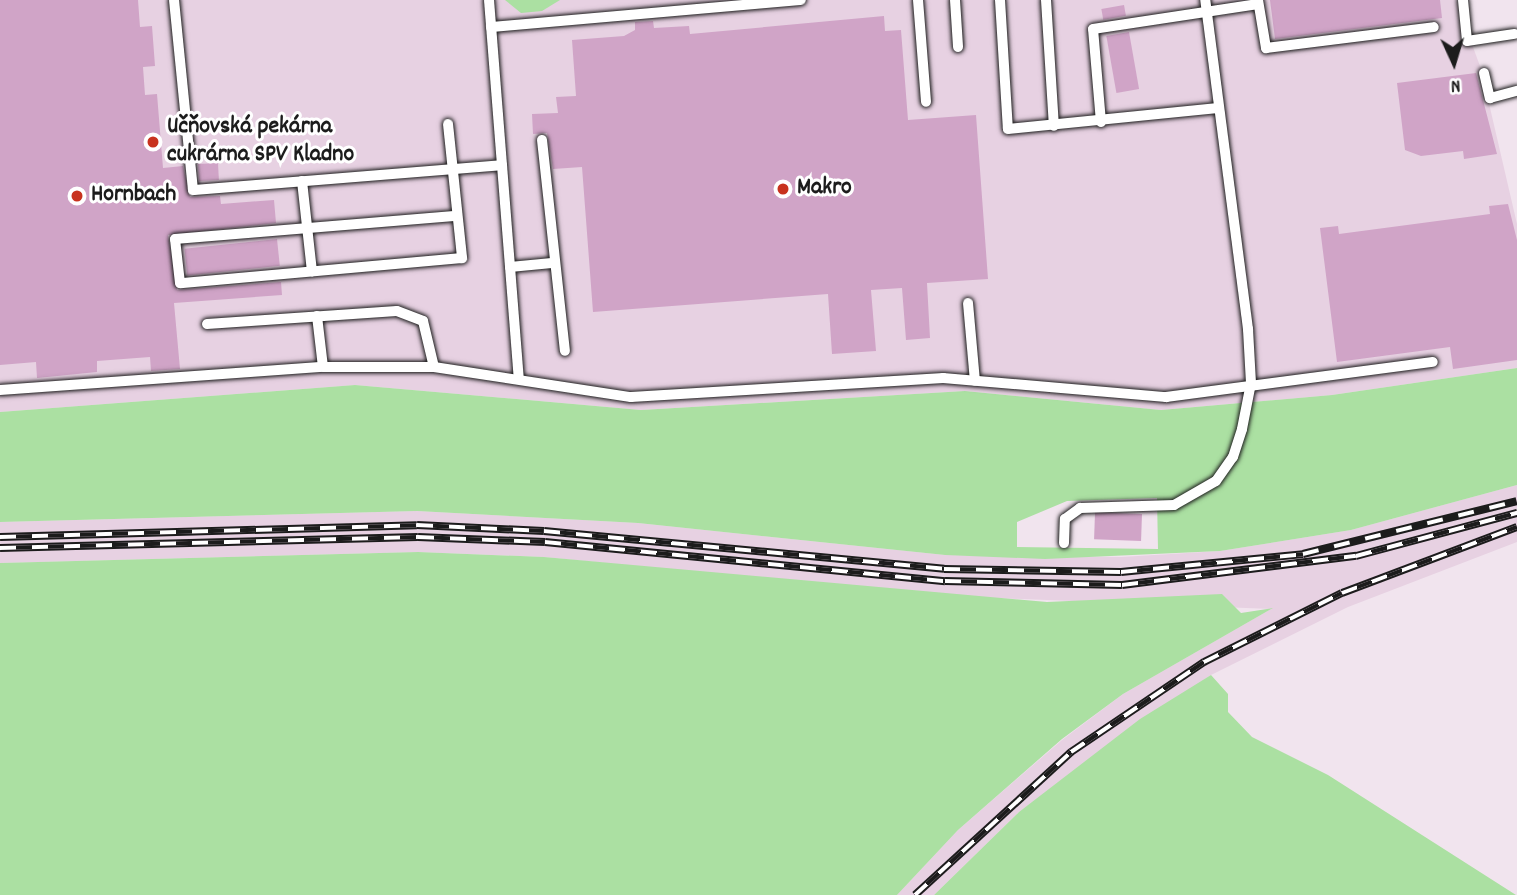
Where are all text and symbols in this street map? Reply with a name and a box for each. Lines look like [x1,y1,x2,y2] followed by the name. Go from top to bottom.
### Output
[1419,28,1489,98] north arrow
[1450,71,1461,98] text: N
[167,114,354,170] place label: Učňovská pekárna cukrárna SPV Kladno
[145,134,161,150] marker: Učňovská pekárna cukrárna SPV Kladno
[797,175,852,203] place label: Makro
[775,181,791,197] marker: Makro
[91,182,176,210] place label: Hornbach
[69,188,85,204] marker: Hornbach

